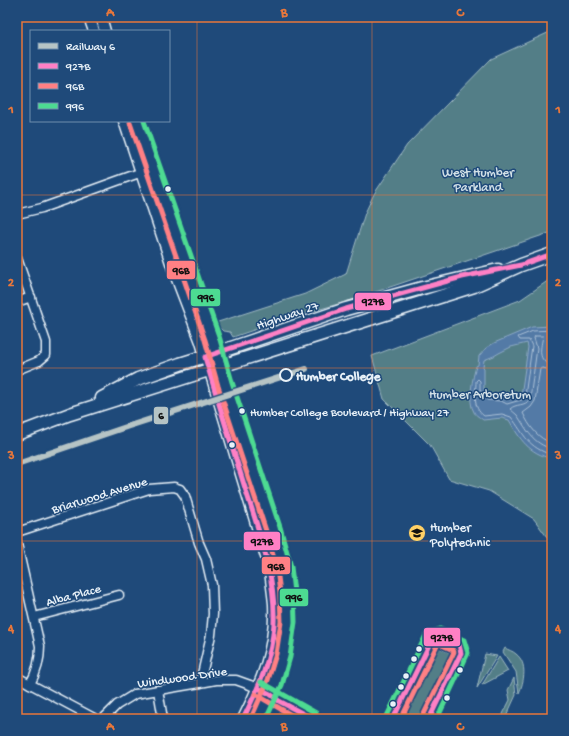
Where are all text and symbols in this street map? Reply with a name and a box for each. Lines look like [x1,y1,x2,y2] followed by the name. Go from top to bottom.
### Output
[105,6,115,21] text: A
[280,6,289,21] text: B
[455,6,465,21] text: C
[30,30,170,122] legend
[66,41,116,55] text: Railway 6
[65,61,91,75] text: 927B
[65,81,85,95] text: 96B
[65,101,85,115] text: 996
[7,103,14,118] text: 1
[554,103,561,118] text: 1
[442,166,515,196] park label: West Humber Parkland
[163,184,173,194] unlabelled marker
[166,260,196,280] line badge: 96B
[172,266,191,278] text: 96B
[8,276,15,291] text: 2
[555,276,562,291] text: 2
[190,288,221,307] line badge: 996
[354,292,392,311] line badge: 927B
[197,293,215,305] text: 996
[361,297,385,309] text: 927B
[255,298,322,334] street label: Highway 27
[279,368,293,382] marker: Humber College
[296,370,382,385] place label: Humber College
[429,388,531,403] park label: Humber Arboretum
[153,406,169,425] line badge: 6
[237,406,247,416] marker: Humber College Boulevard / Highway 27
[250,407,450,421] place label: Humber College Boulevard / Highway 27
[158,411,164,423] text: 6
[227,440,237,450] unlabelled marker
[7,449,15,464] text: 3
[554,449,562,464] text: 3
[49,475,150,518] street label: Briarwood Avenue
[429,521,491,551] place label: Humber Polytechnic
[407,523,427,543] school or university icon: Humber Polytechnic
[243,531,281,551] line badge: 927B
[250,537,274,549] text: 927B
[261,556,291,575] line badge: 96B
[267,562,286,574] text: 96B
[45,582,103,611] street label: Alba Place
[279,588,309,607] line badge: 996
[285,593,303,605] text: 996
[7,622,15,637] text: 4
[554,622,562,637] text: 4
[423,627,461,647] line badge: 927B
[430,633,454,645] text: 927B
[414,644,424,654] unlabelled marker
[409,654,419,664] unlabelled marker
[137,665,228,692] street label: Windwood Drive
[455,665,465,675] unlabelled marker
[401,671,411,681] unlabelled marker
[396,682,406,692] unlabelled marker
[442,693,452,703] unlabelled marker
[388,699,398,709] unlabelled marker
[105,720,115,735] text: A
[280,720,289,735] text: B
[455,720,465,735] text: C

